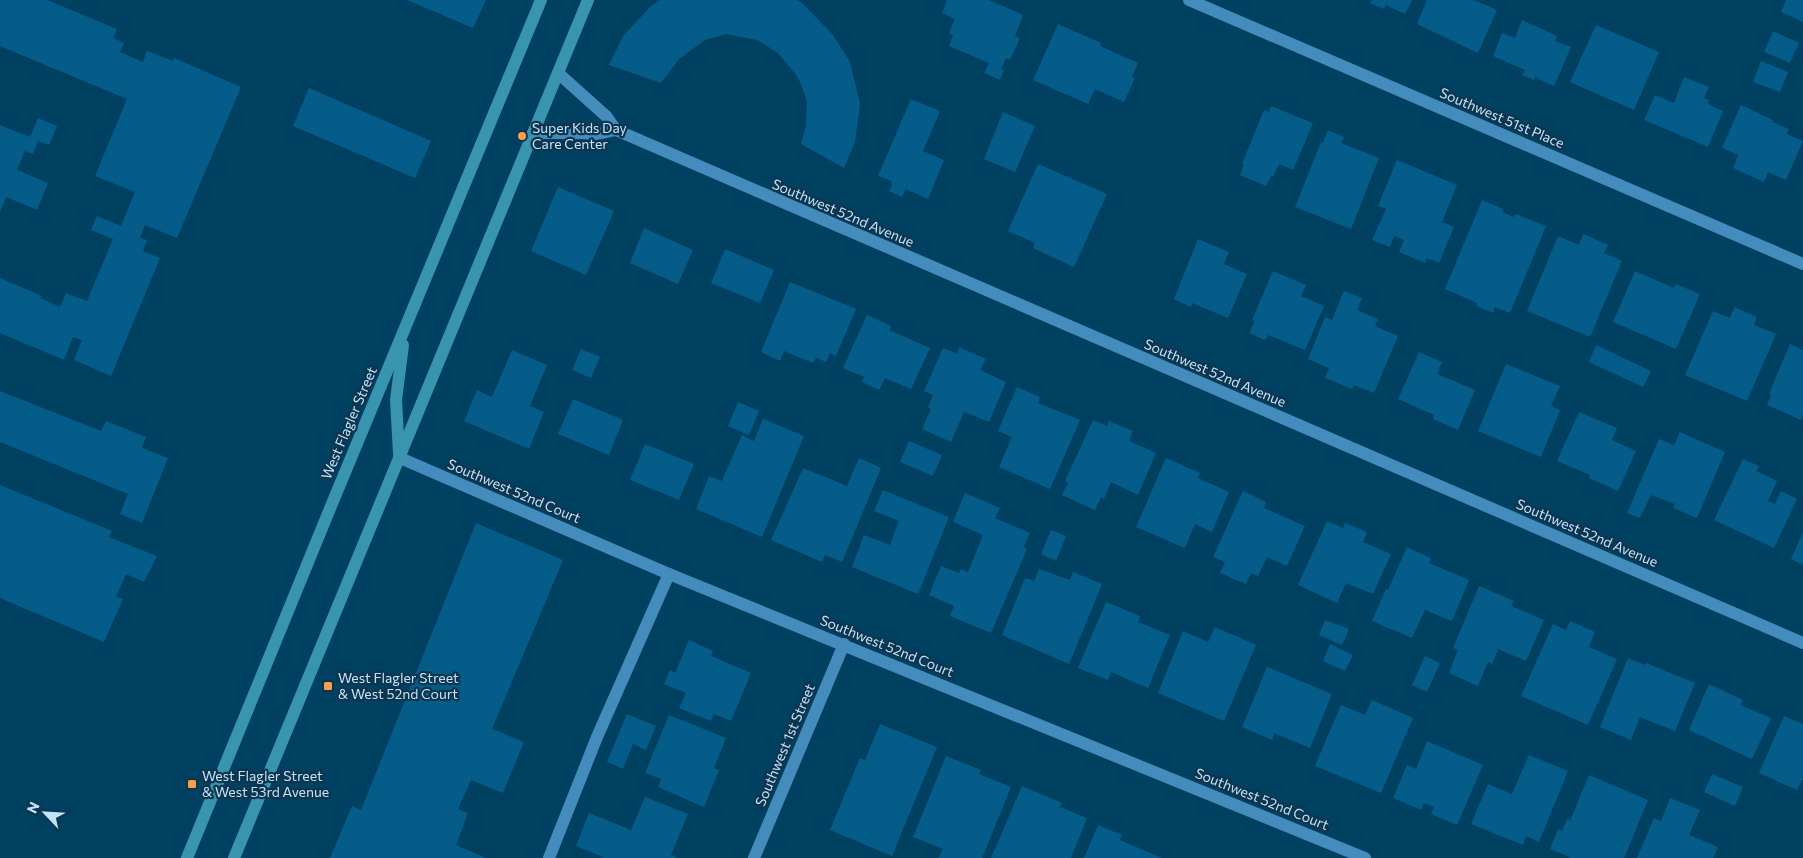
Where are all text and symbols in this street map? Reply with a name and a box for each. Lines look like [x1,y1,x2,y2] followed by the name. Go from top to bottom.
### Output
[1437,84,1567,152] street label: Southwest 51st Place
[532,119,627,152] place label: Super Kids Day Care Center
[516,130,528,142] marker: Super Kids Day Care Center
[770,175,917,250] street label: Southwest 52nd Avenue
[1142,335,1289,410] street label: Southwest 52nd Avenue
[317,364,380,482] street label: West Flagler Street
[445,455,583,526] street label: Southwest 52nd Court
[1514,495,1661,570] street label: Southwest 52nd Avenue
[818,611,957,680] street label: Southwest 52nd Court
[338,669,459,702] place label: West Flagler Street & West 52nd Court
[322,680,334,692] marker: West Flagler Street & West 52nd Court
[751,681,818,809] street label: Southwest 1st Street
[1193,764,1332,833] street label: Southwest 52nd Court
[202,767,329,800] place label: West Flagler Street & West 53rd Avenue
[186,778,198,790] marker: West Flagler Street & West 53rd Avenue
[20,788,70,838] north arrow
[23,799,43,816] text: N

